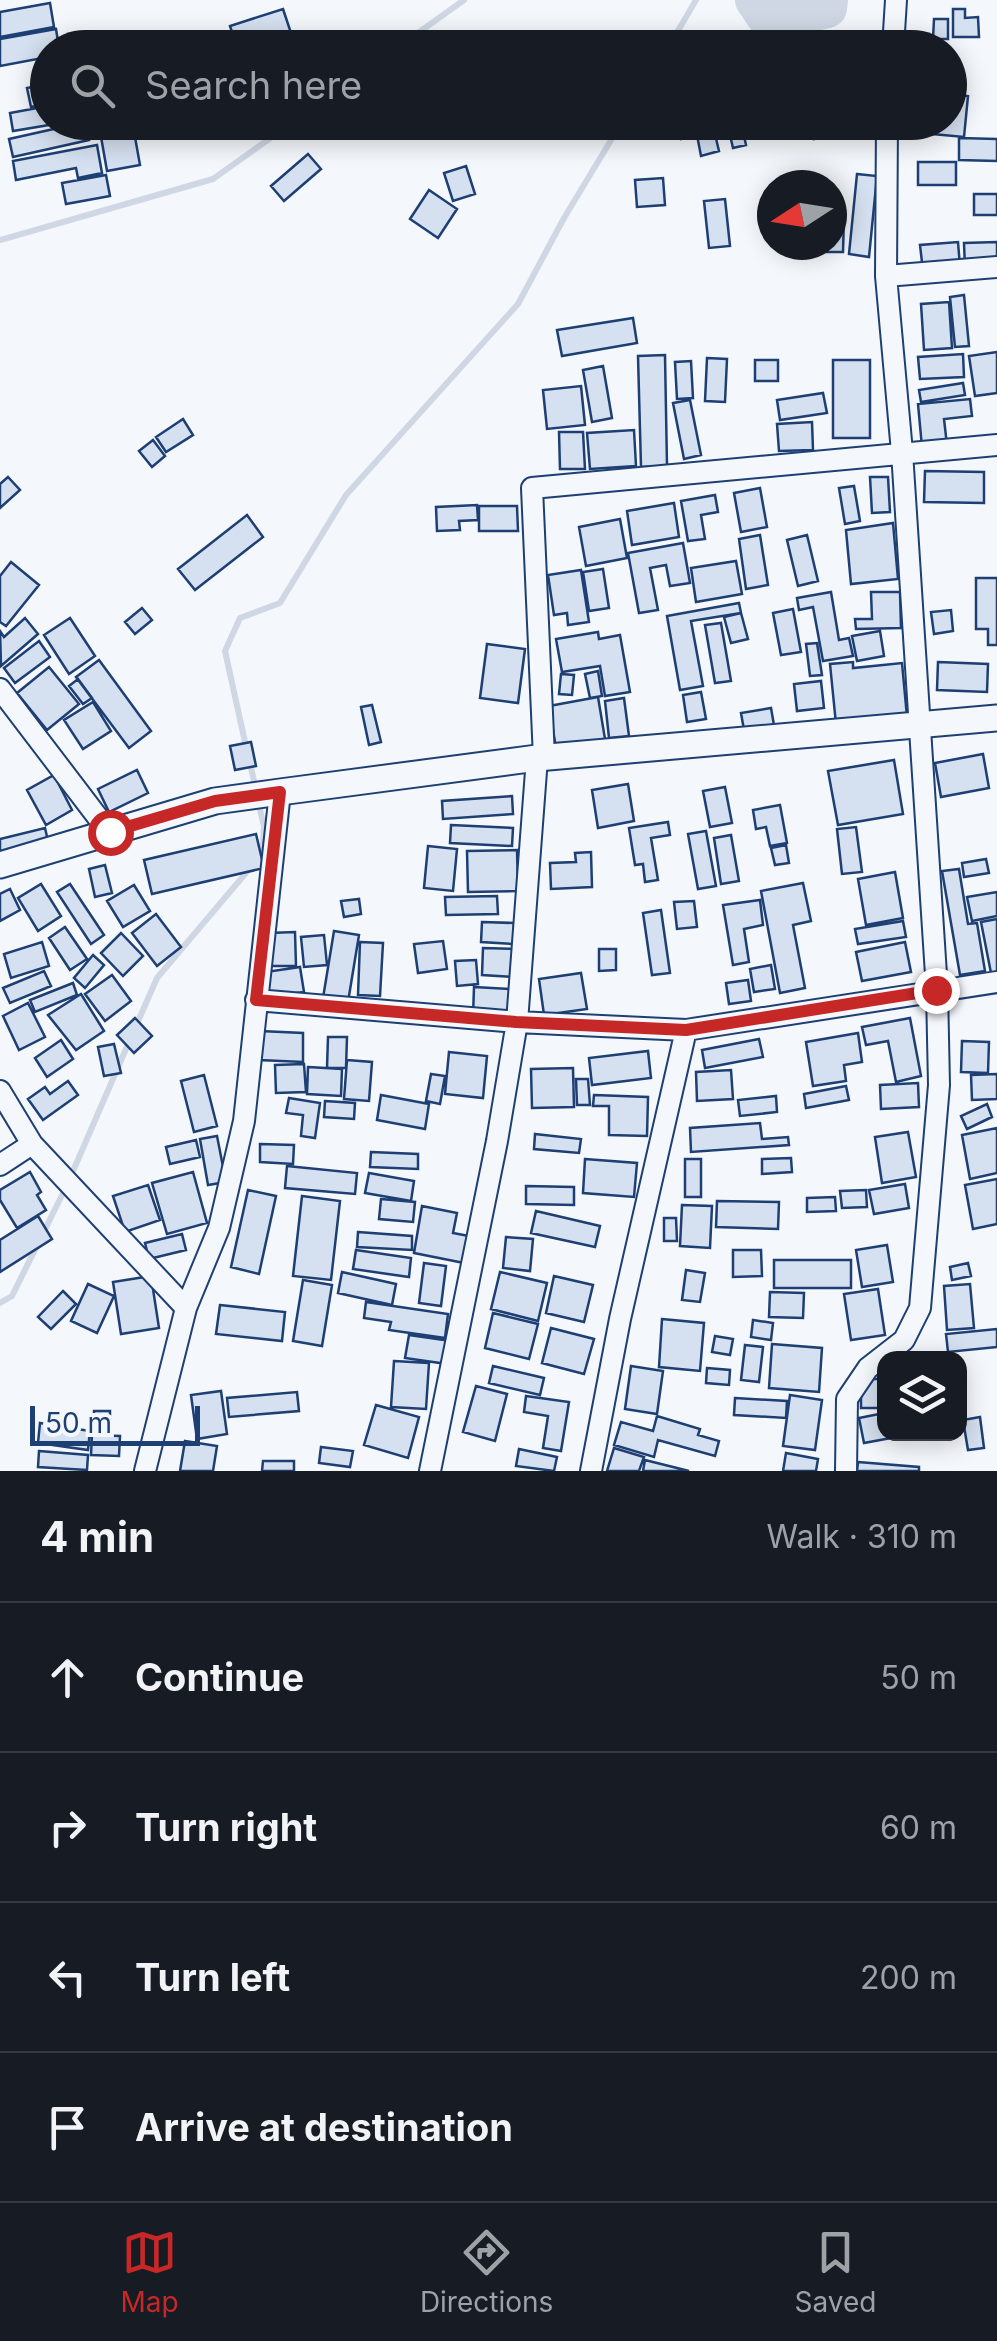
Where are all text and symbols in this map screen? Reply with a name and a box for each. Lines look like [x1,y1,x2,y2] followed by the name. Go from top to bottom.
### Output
[30,30,967,140] search box
[65,58,120,113] icon: search
[145,62,362,108] text: Search here
[757,170,847,260] north arrow
[88,810,134,856] route start
[914,968,960,1014] route end
[877,1351,967,1441] map controls
[877,1351,967,1441] button: layers
[30,1401,200,1446] scale bar
[45,1406,112,1440] text: 50 m
[40,1511,154,1562] text: 4 min
[767,1517,957,1556] text: Walk · 310 m
[40,1650,95,1705] icon: ahead
[135,1654,304,1700] text: Continue
[880,1658,957,1697] text: 50 m
[40,1800,95,1855] icon: right
[135,1804,317,1850] text: Turn right
[880,1808,957,1847] text: 60 m
[40,1950,95,2005] icon: left
[135,1954,290,2000] text: Turn left
[860,1958,957,1997] text: 200 m
[40,2100,95,2155] icon: arrive
[135,2104,513,2150] text: Arrive at destination
[121,2225,179,2319] tab: Map
[420,2225,553,2319] tab: Directions
[794,2225,876,2319] tab: Saved

